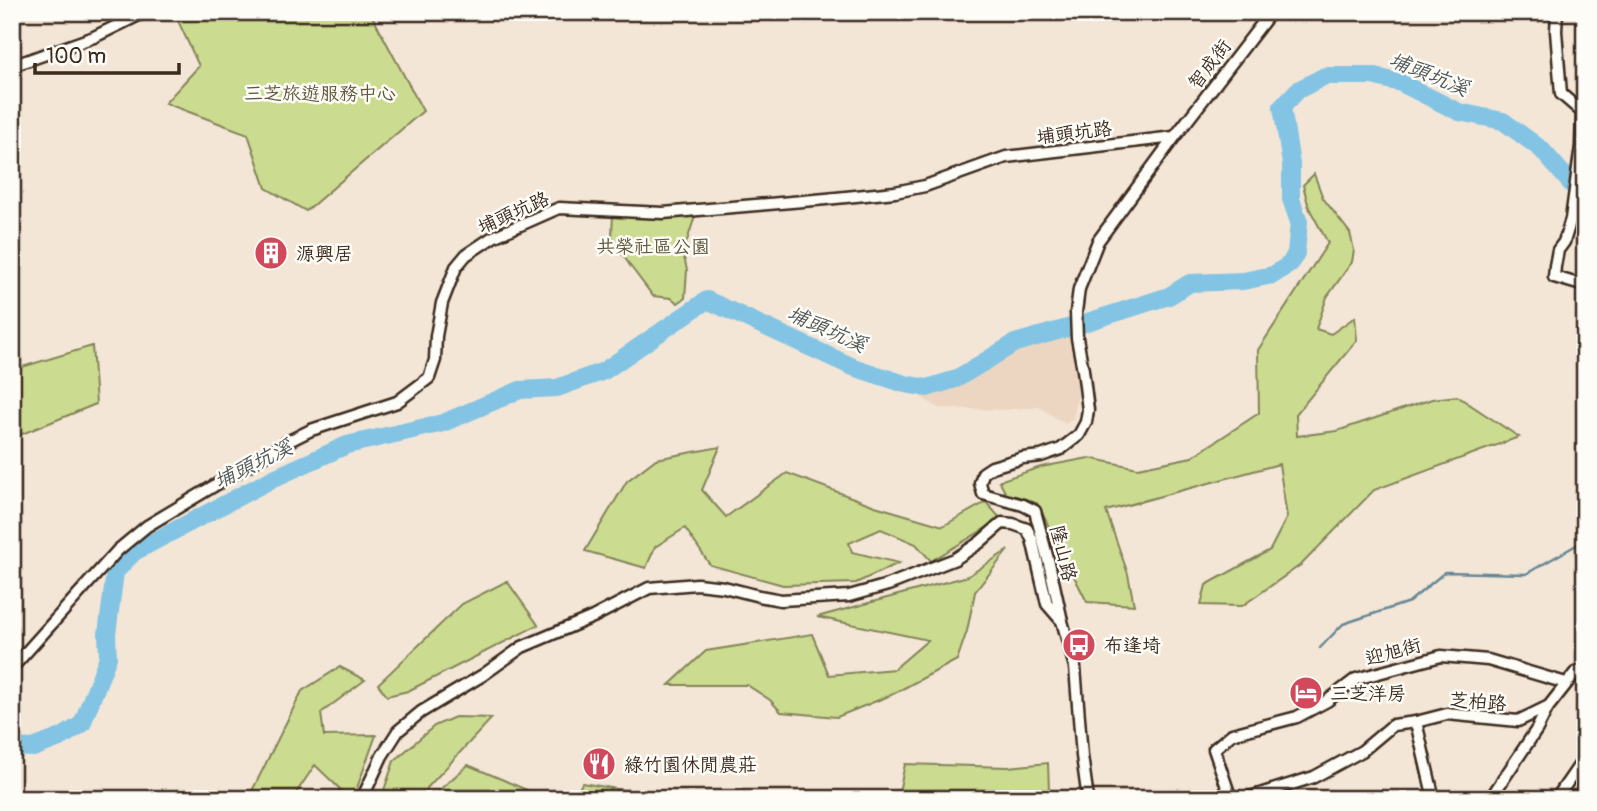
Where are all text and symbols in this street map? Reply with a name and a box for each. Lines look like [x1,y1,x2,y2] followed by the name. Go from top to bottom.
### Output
[35,32,178,76] scale bar
[1183,35,1237,94] street label: 智成街
[46,43,106,70] text: 100 m
[1385,46,1474,103] water label: 埔頭坑溪
[244,82,396,106] park label: 三芝旅遊服務中心
[1035,116,1113,150] street label: 埔頭坑路
[474,186,553,239] street label: 埔頭坑路
[252,234,290,272] building icon: 源興居
[596,235,710,259] park label: 共榮社區公園
[296,242,353,266] place label: 源興居
[783,300,872,359] water label: 埔頭坑溪
[210,433,298,495] water label: 埔頭坑溪
[1044,523,1082,584] street label: 隆山路
[1060,626,1098,664] bus stop icon: 布逢埼
[1363,633,1424,671] street label: 迎旭街
[1104,634,1161,658] place label: 布逢埼
[1287,674,1325,712] hotel icon: 三芝洋房
[1330,682,1406,706] place label: 三芝洋房
[1449,688,1507,716] street label: 芝柏路
[580,745,618,783] restaurant icon: 綠竹園休閒農莊
[624,753,757,777] place label: 綠竹園休閒農莊

